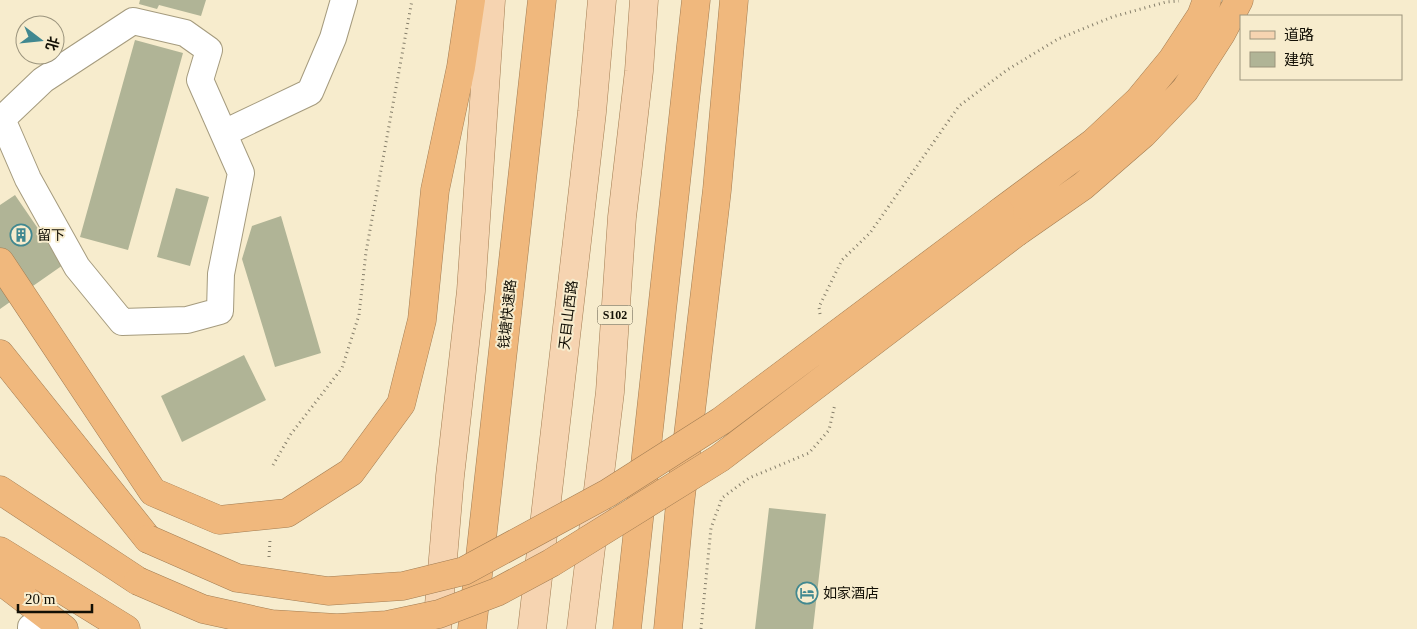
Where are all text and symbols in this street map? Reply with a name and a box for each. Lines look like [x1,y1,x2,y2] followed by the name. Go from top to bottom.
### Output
[15,15,65,65] north arrow
[1240,15,1402,80] legend
[1284,27,1314,43] text: 道路
[43,35,61,52] text: 北
[1284,52,1314,68] text: 建筑
[9,223,33,247] building icon: 留下
[37,228,65,243] place label: 留下
[495,278,519,350] street label: 钱塘快速路
[557,279,580,351] street label: 天目山西路
[598,306,632,324] road number: S102
[795,581,819,605] hotel icon: 如家酒店
[18,582,91,614] scale bar
[823,585,879,601] place label: 如家酒店
[25,591,56,607] text: 20 m

